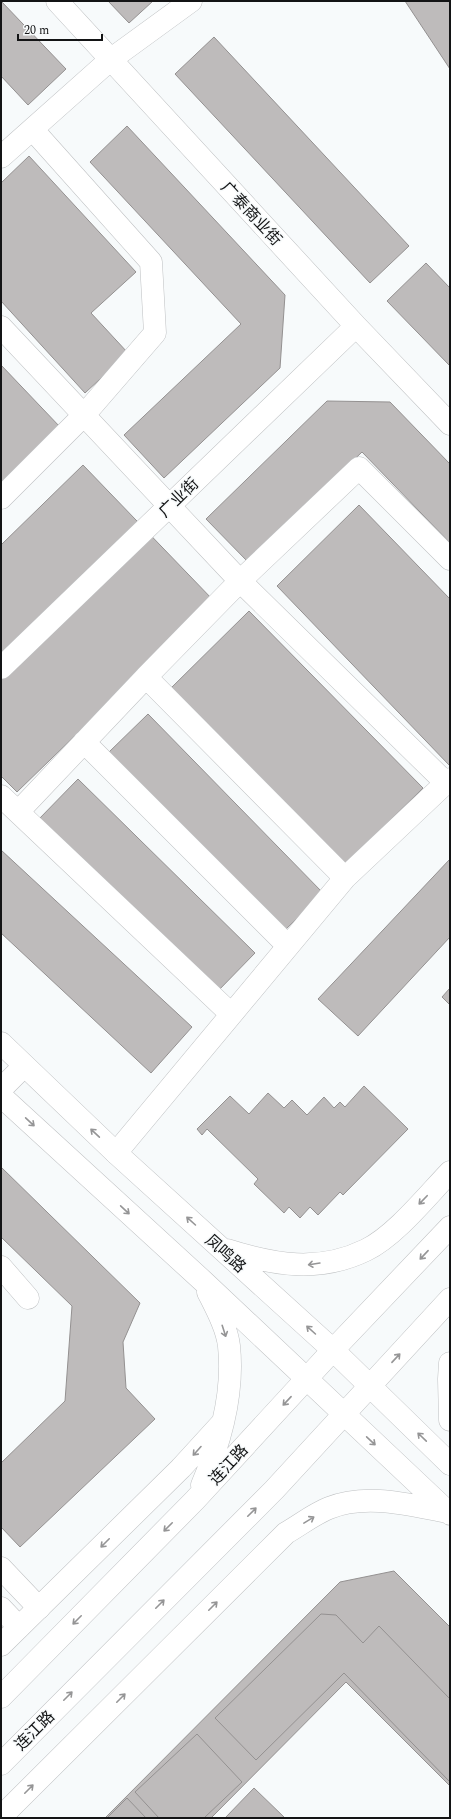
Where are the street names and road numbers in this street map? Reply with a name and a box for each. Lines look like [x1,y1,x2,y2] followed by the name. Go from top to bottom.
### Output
[215,176,287,251] street label: 广泰商业街
[153,472,204,523] street label: 广业街
[199,1229,251,1279] street label: 凤鸣路
[204,1439,254,1490] street label: 连江路
[9,1705,60,1756] street label: 连江路

